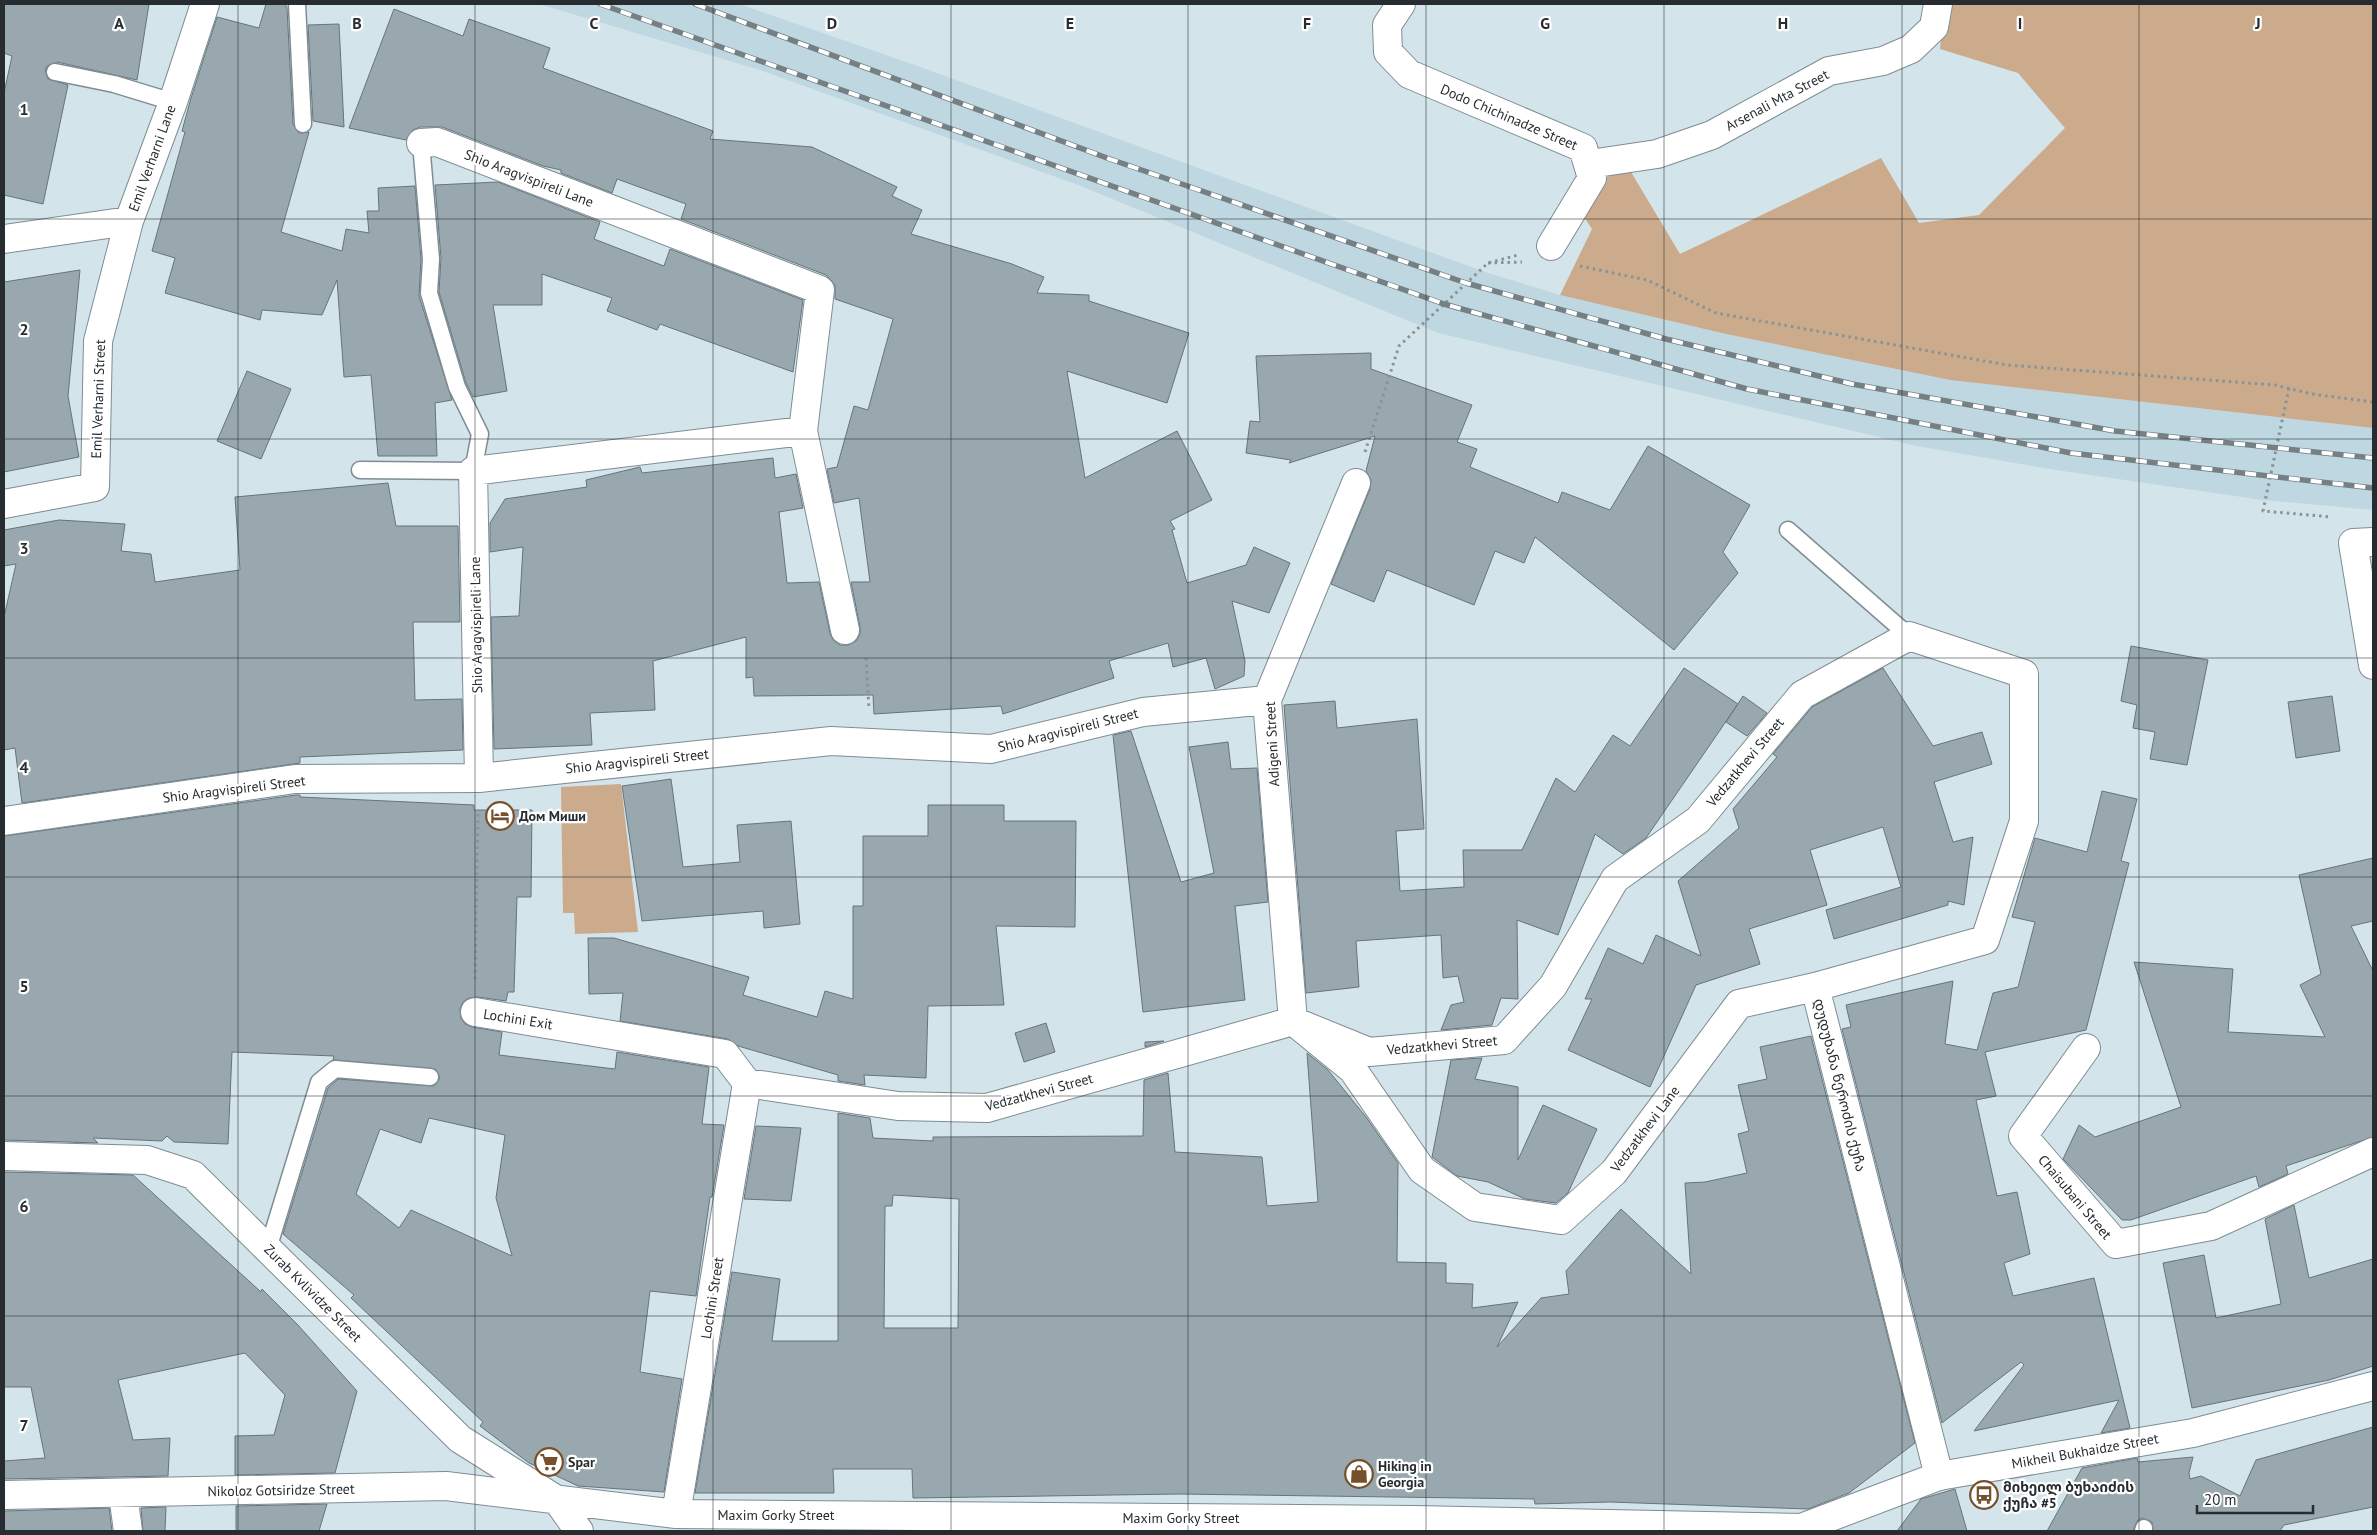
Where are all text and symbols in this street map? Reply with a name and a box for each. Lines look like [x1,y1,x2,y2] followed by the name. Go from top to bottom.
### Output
[114,13,124,33] text: A
[352,13,362,33] text: B
[590,13,599,33] text: C
[827,13,837,33] text: D
[1066,13,1074,33] text: E
[1303,13,1311,33] text: F
[1540,13,1550,33] text: G
[1778,13,1788,33] text: H
[2018,13,2022,33] text: I
[2254,13,2261,33] text: J
[1722,65,1832,135] street label: Arsenali Mta Street
[1438,80,1581,154] street label: Dodo Chichinadze Street
[19,99,29,119] text: 1
[124,102,180,214] street label: Emil Verharni Lane
[462,145,596,211] street label: Shio Aragvispireli Lane
[19,319,29,339] text: 2
[87,339,109,459] street label: Emil Verharni Street
[19,538,29,558] text: 3
[466,556,486,694] street label: Shio Aragvispireli Lane
[1261,701,1283,787] street label: Adigeni Street
[996,704,1140,756] street label: Shio Aragvispireli Street
[1702,714,1788,811] street label: Vedzatkhevi Street
[564,744,710,777] street label: Shio Aragvispireli Street
[19,757,29,777] text: 4
[161,771,307,807] street label: Shio Aragvispireli Street
[485,801,515,831] hotel icon: Дом Миши
[519,807,586,825] place label: Дом Миши
[19,976,29,996] text: 5
[1810,997,1870,1173] street label: დუდუხანა წეროძის ქუჩა
[482,1005,554,1033] street label: Lochini Exit
[1385,1031,1498,1059] street label: Vedzatkhevi Street
[982,1069,1095,1115] street label: Vedzatkhevi Street
[1606,1082,1683,1177] street label: Vedzatkhevi Lane
[2034,1151,2116,1243] street label: Chaisubani Street
[19,1196,29,1216] text: 6
[260,1240,366,1346] street label: Zurab Kvlividze Street
[697,1256,727,1340] street label: Lochini Street
[19,1415,29,1435] text: 7
[2010,1429,2160,1473] street label: Mikheil Bukhaidze Street
[534,1447,564,1477] supermarket icon: Spar
[568,1453,595,1471] place label: Spar
[1378,1457,1432,1491] place label: Hiking in Georgia
[1344,1459,1374,1489] shop icon: Hiking in Georgia
[2003,1478,2134,1512] place label: მიხეილ ბუხაიძის ქუჩა #5
[207,1480,355,1500] street label: Nikoloz Gotsiridze Street
[1969,1480,1999,1510] bus stop icon: მიხეილ ბუხაიძის ქუჩა #5
[2197,1482,2313,1514] scale bar
[2204,1490,2237,1509] text: 20 m
[717,1506,835,1524] street label: Maxim Gorky Street
[1122,1509,1240,1527] street label: Maxim Gorky Street

